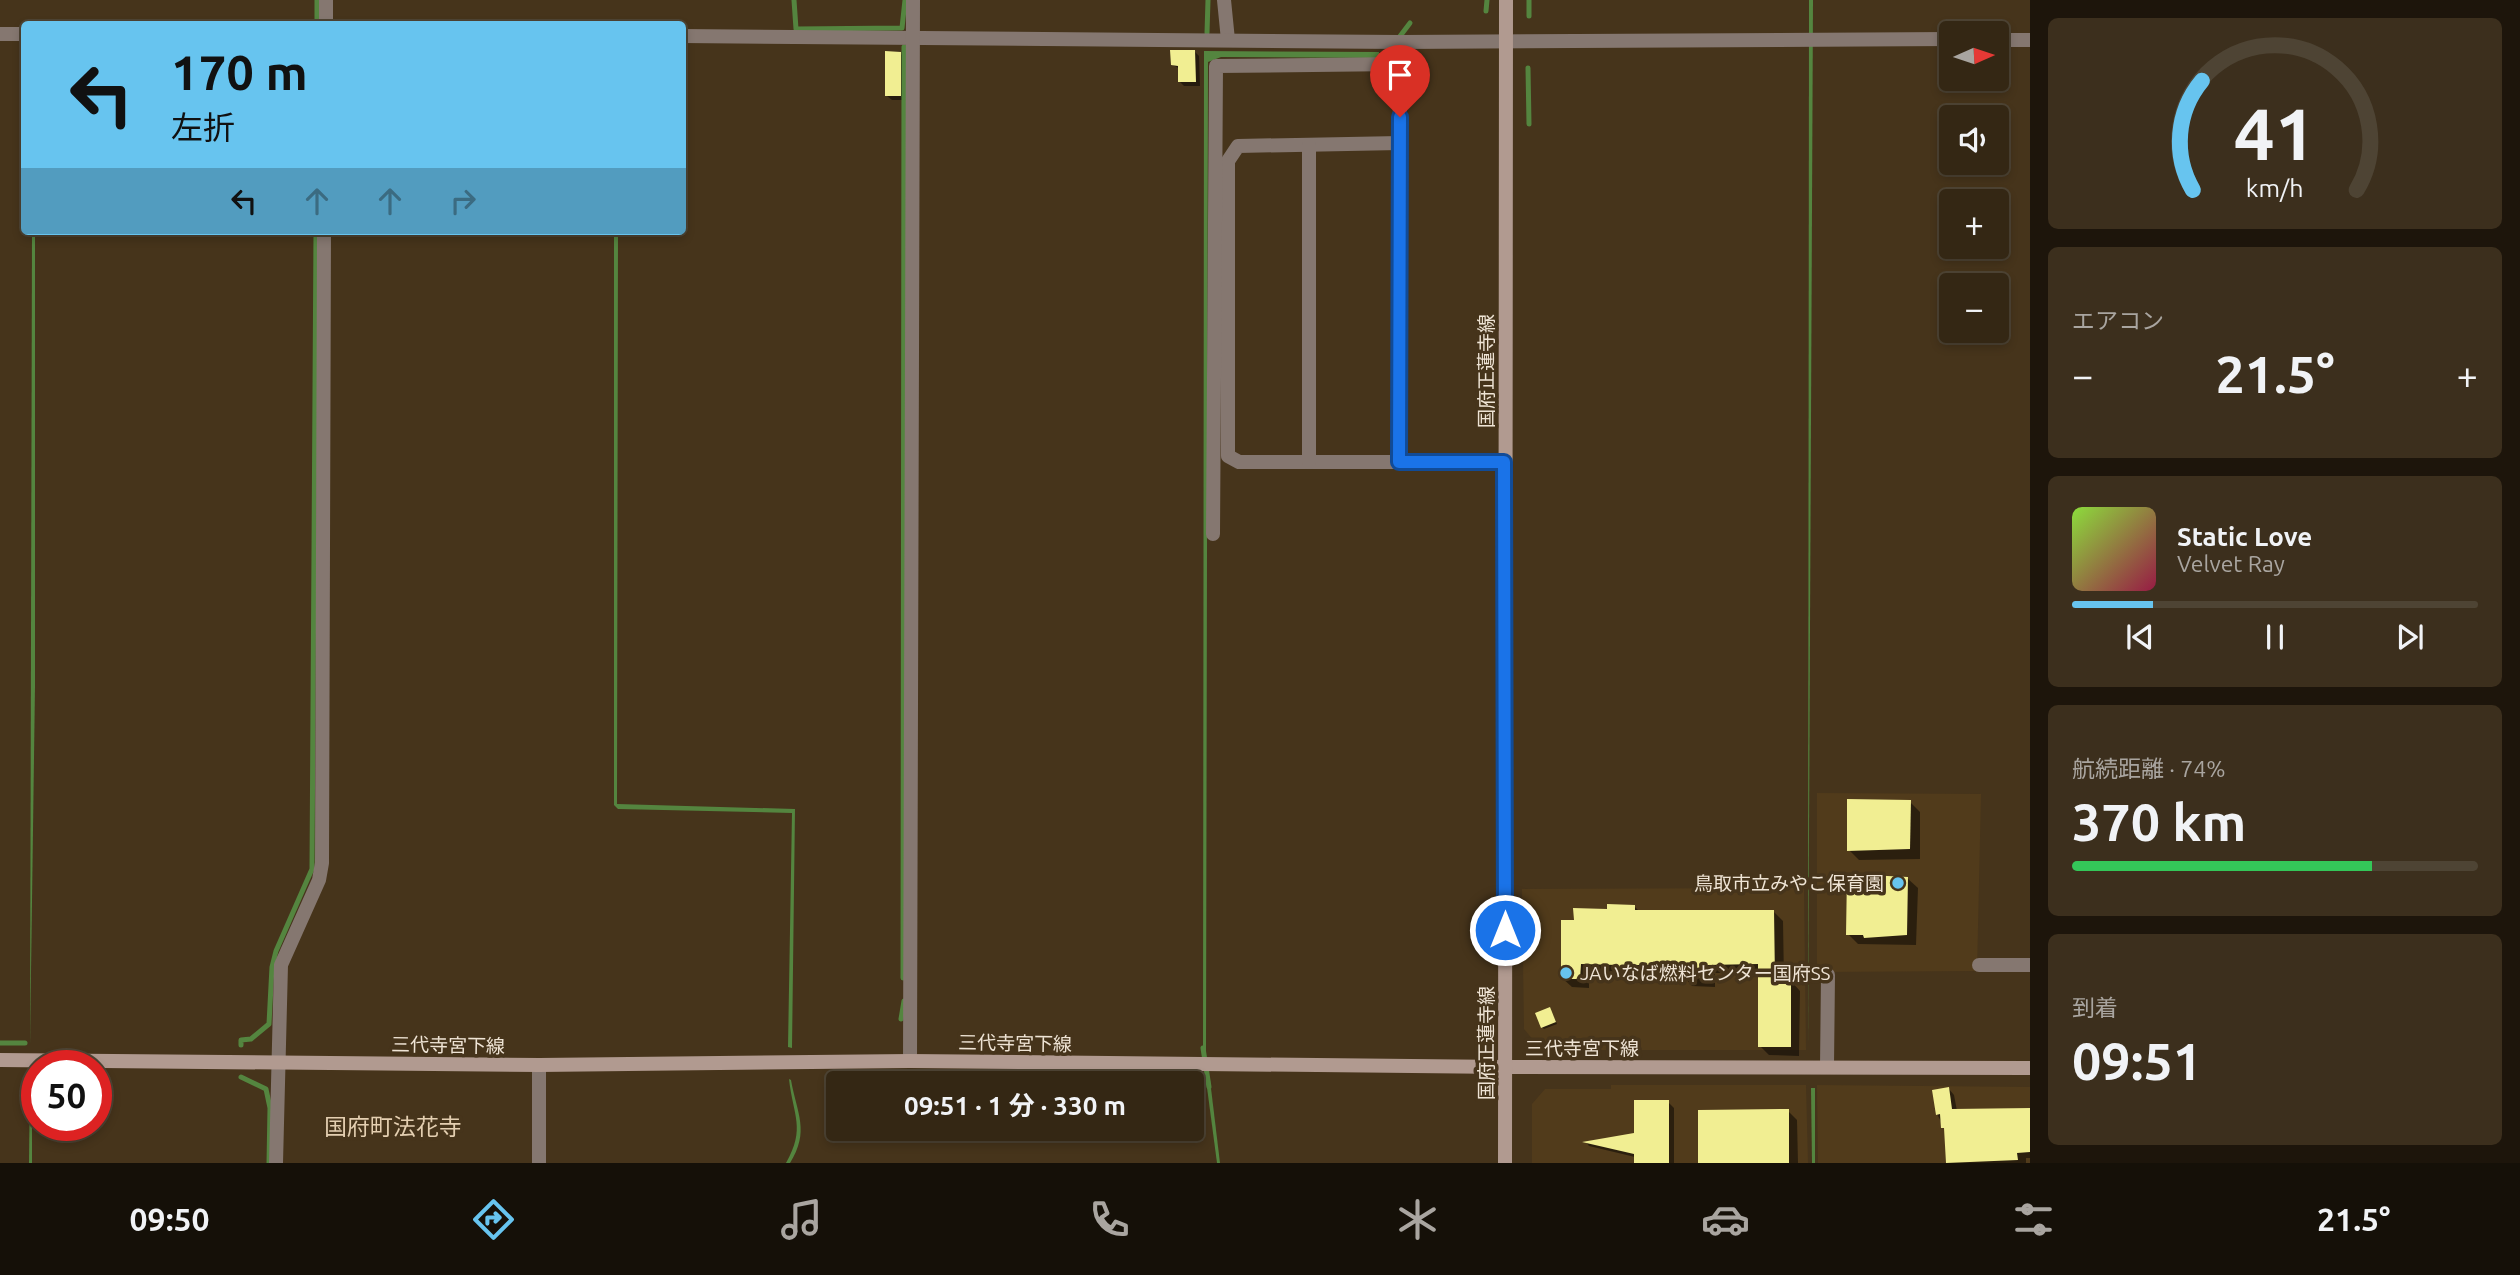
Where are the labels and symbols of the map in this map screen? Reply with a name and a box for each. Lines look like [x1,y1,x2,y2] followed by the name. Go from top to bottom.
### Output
[1939,21,2009,91] north arrow
[1370,45,1430,117] pin
[1475,314,1497,428] street label: 国府正蓮寺線
[1694,872,1884,894] place label: 鳥取市立みやこ保育園
[1890,875,1906,891] marker: 鳥取市立みやこ保育園
[1468,893,1542,967] position arrow
[1580,962,1831,984] place label: JAいなば燃料センター国府SS
[1558,965,1574,981] marker: JAいなば燃料センター国府SS
[1475,986,1497,1100] street label: 国府正蓮寺線
[958,1031,1072,1055] street label: 三代寺宮下線
[391,1033,505,1057] street label: 三代寺宮下線
[1525,1037,1639,1059] street label: 三代寺宮下線
[21,1050,112,1141] speed limit sign: 50
[324,1114,462,1139] district label: 国府町法花寺

